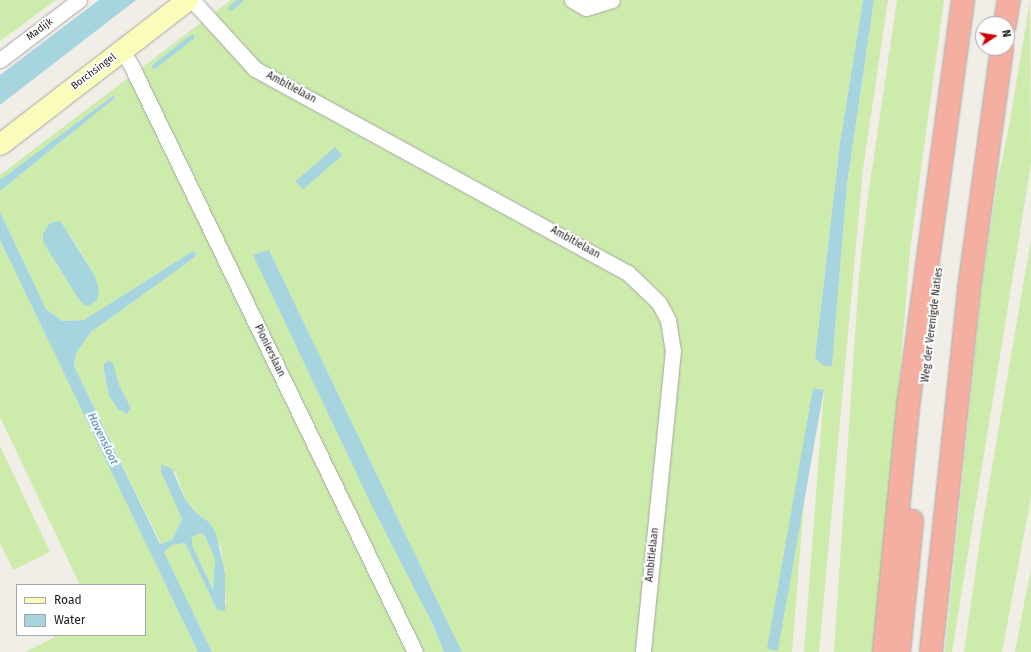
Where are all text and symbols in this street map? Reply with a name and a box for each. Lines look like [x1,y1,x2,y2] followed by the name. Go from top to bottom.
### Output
[24,16,56,44] street label: Madijk
[975,16,1015,56] north arrow
[999,29,1013,39] text: N
[69,51,119,93] street label: Borchsingel
[264,70,318,106] street label: Ambitielaan
[548,225,602,261] street label: Ambitielaan
[920,267,946,383] street label: Weg der Verenigde Naties
[251,323,287,379] street label: Pionierslaan
[84,411,120,467] water label: Havensloot
[644,527,662,583] street label: Ambitielaan
[16,584,146,636] legend
[54,593,82,607] text: Road
[54,613,85,627] text: Water

